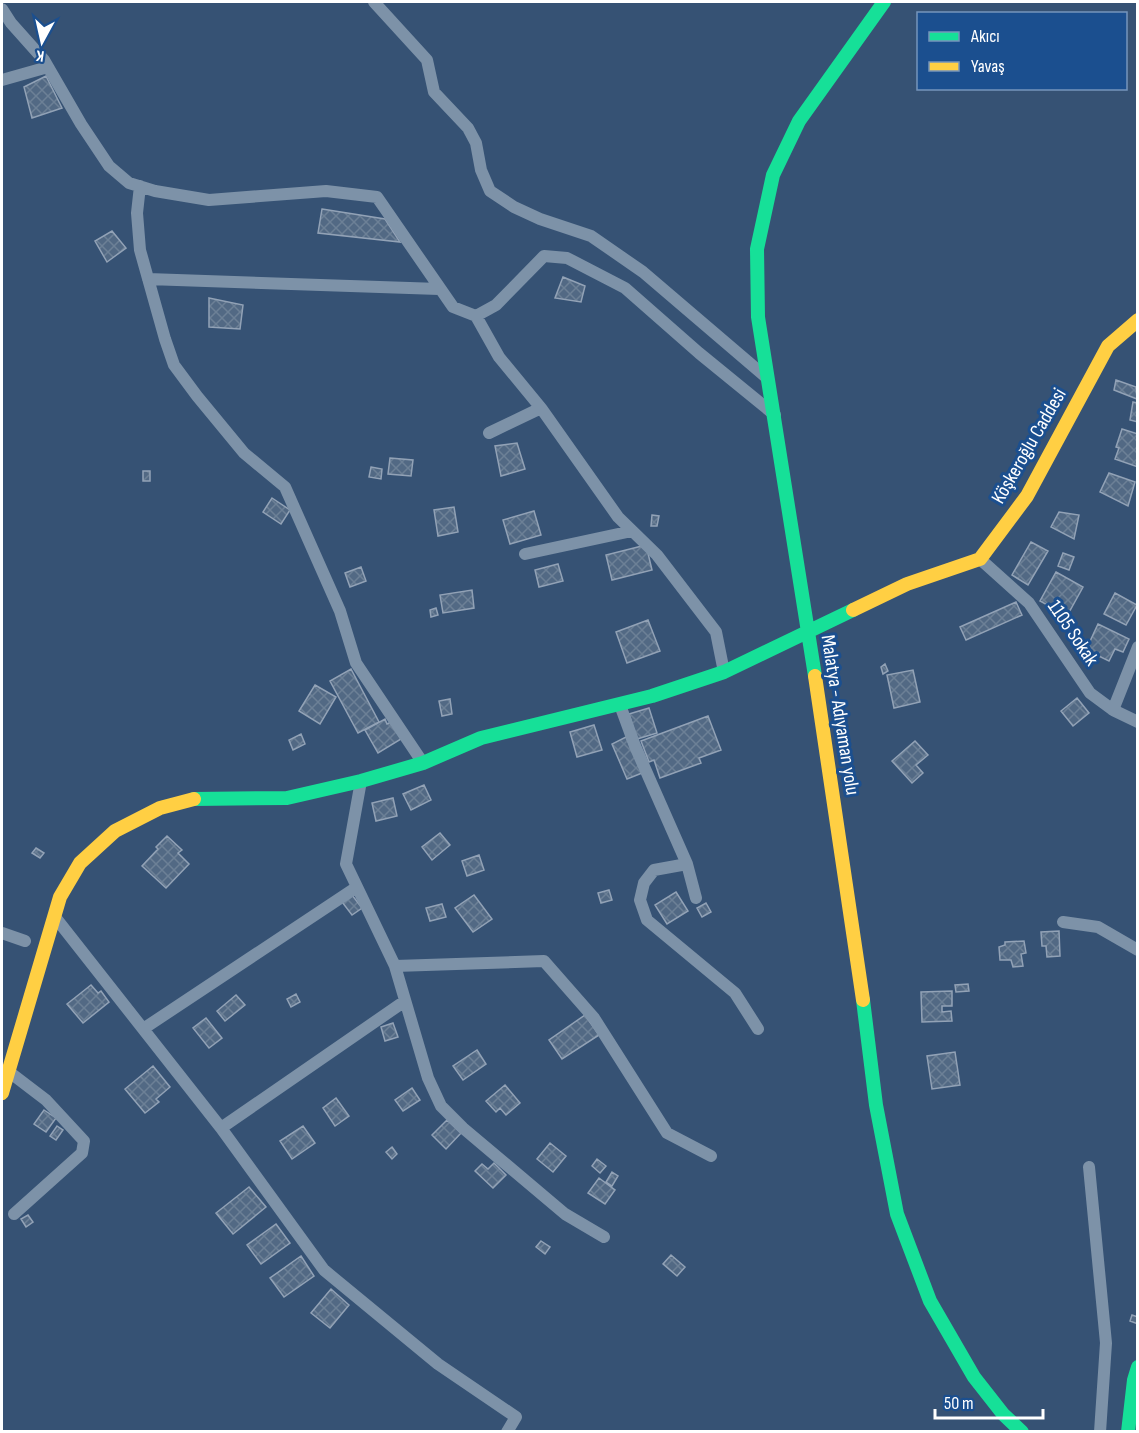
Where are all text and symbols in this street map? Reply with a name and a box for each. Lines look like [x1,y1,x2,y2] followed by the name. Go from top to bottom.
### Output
[12,12,72,72] north arrow
[917,12,1127,90] legend
[970,26,1000,47] text: Akıcı
[35,45,45,65] text: K
[971,56,1005,77] text: Yavaş
[986,384,1072,508] street label: Köşkeroğlu Caddesi
[1042,596,1104,671] street label: 1105 Sokak
[816,633,864,797] street label: Malatya - Adıyaman yolu
[935,1382,1043,1420] scale bar
[944,1393,974,1414] text: 50 m

